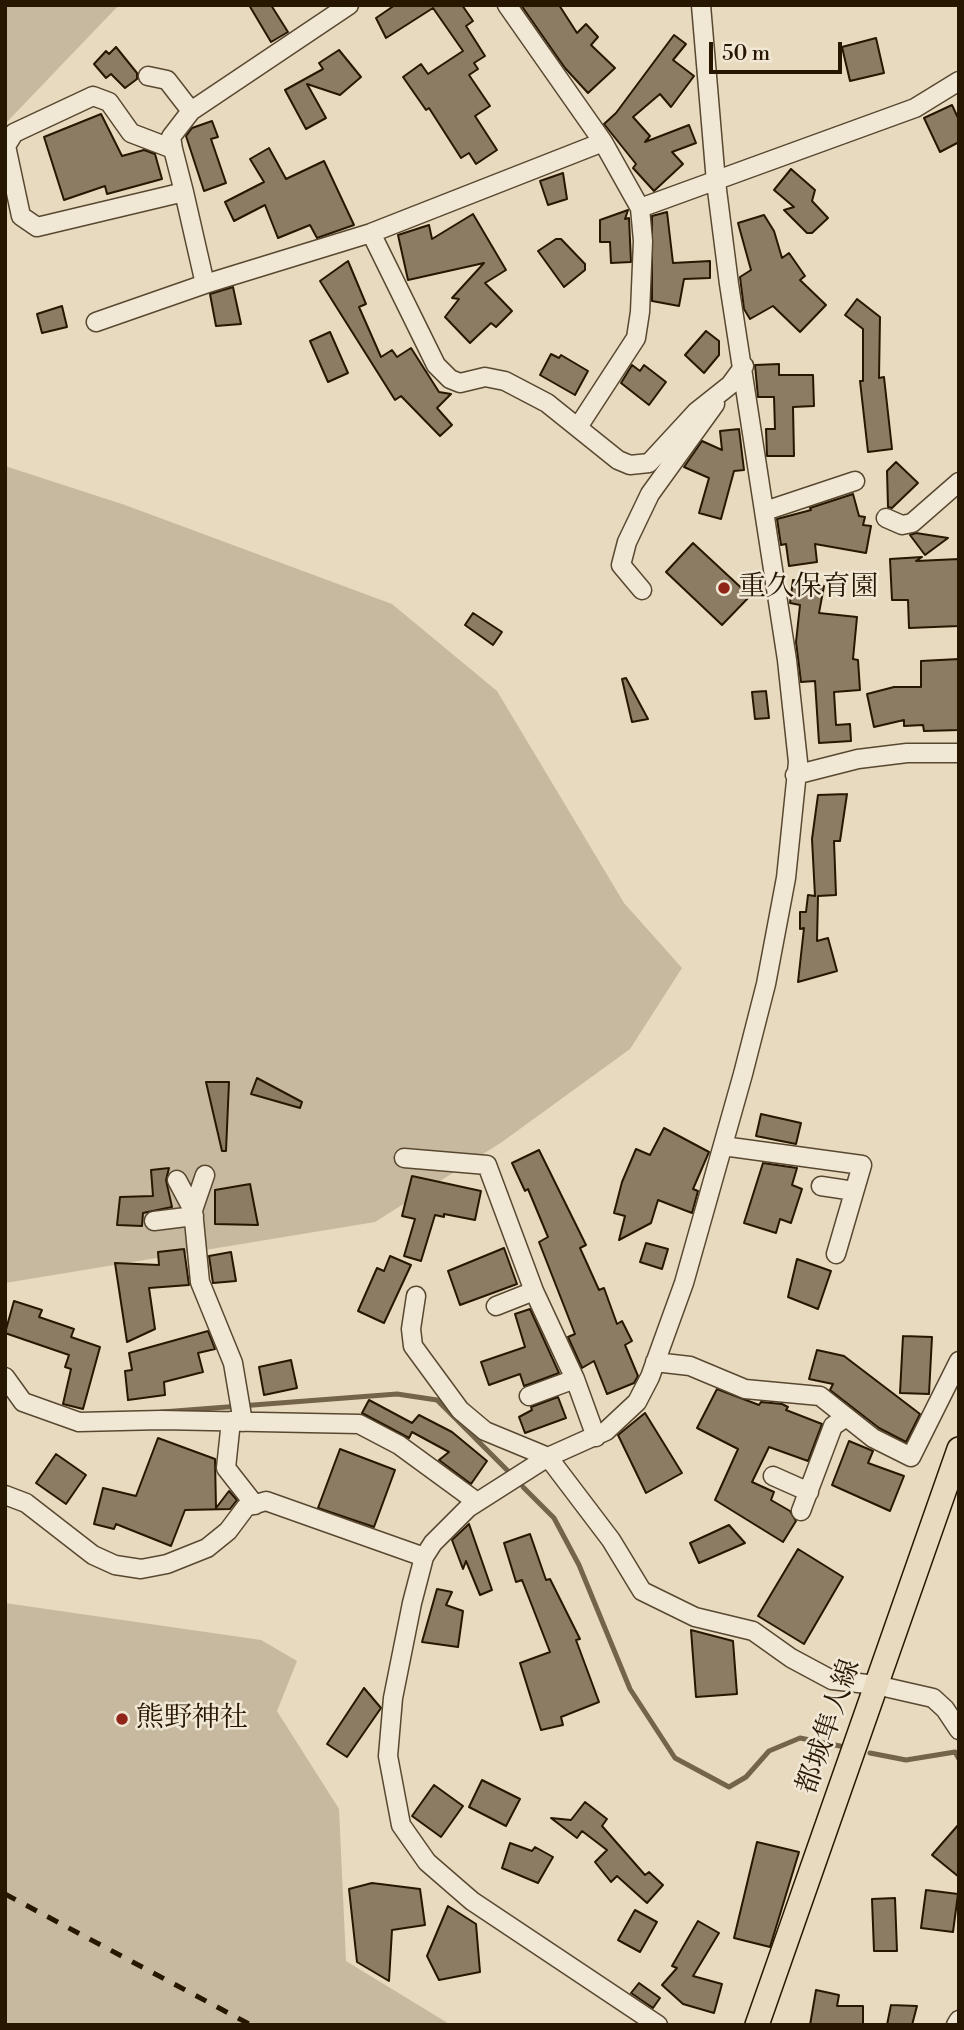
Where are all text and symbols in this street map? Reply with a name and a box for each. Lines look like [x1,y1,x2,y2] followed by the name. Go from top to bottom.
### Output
[712,28,845,72] scale bar
[722,41,770,67] text: 50 m
[738,571,878,605] place label: 重久保育園
[716,580,732,596] marker: 重久保育園
[791,1655,869,1799] street label: 都城隼人線
[136,1702,248,1736] place label: 熊野神社
[114,1711,130,1727] marker: 熊野神社

